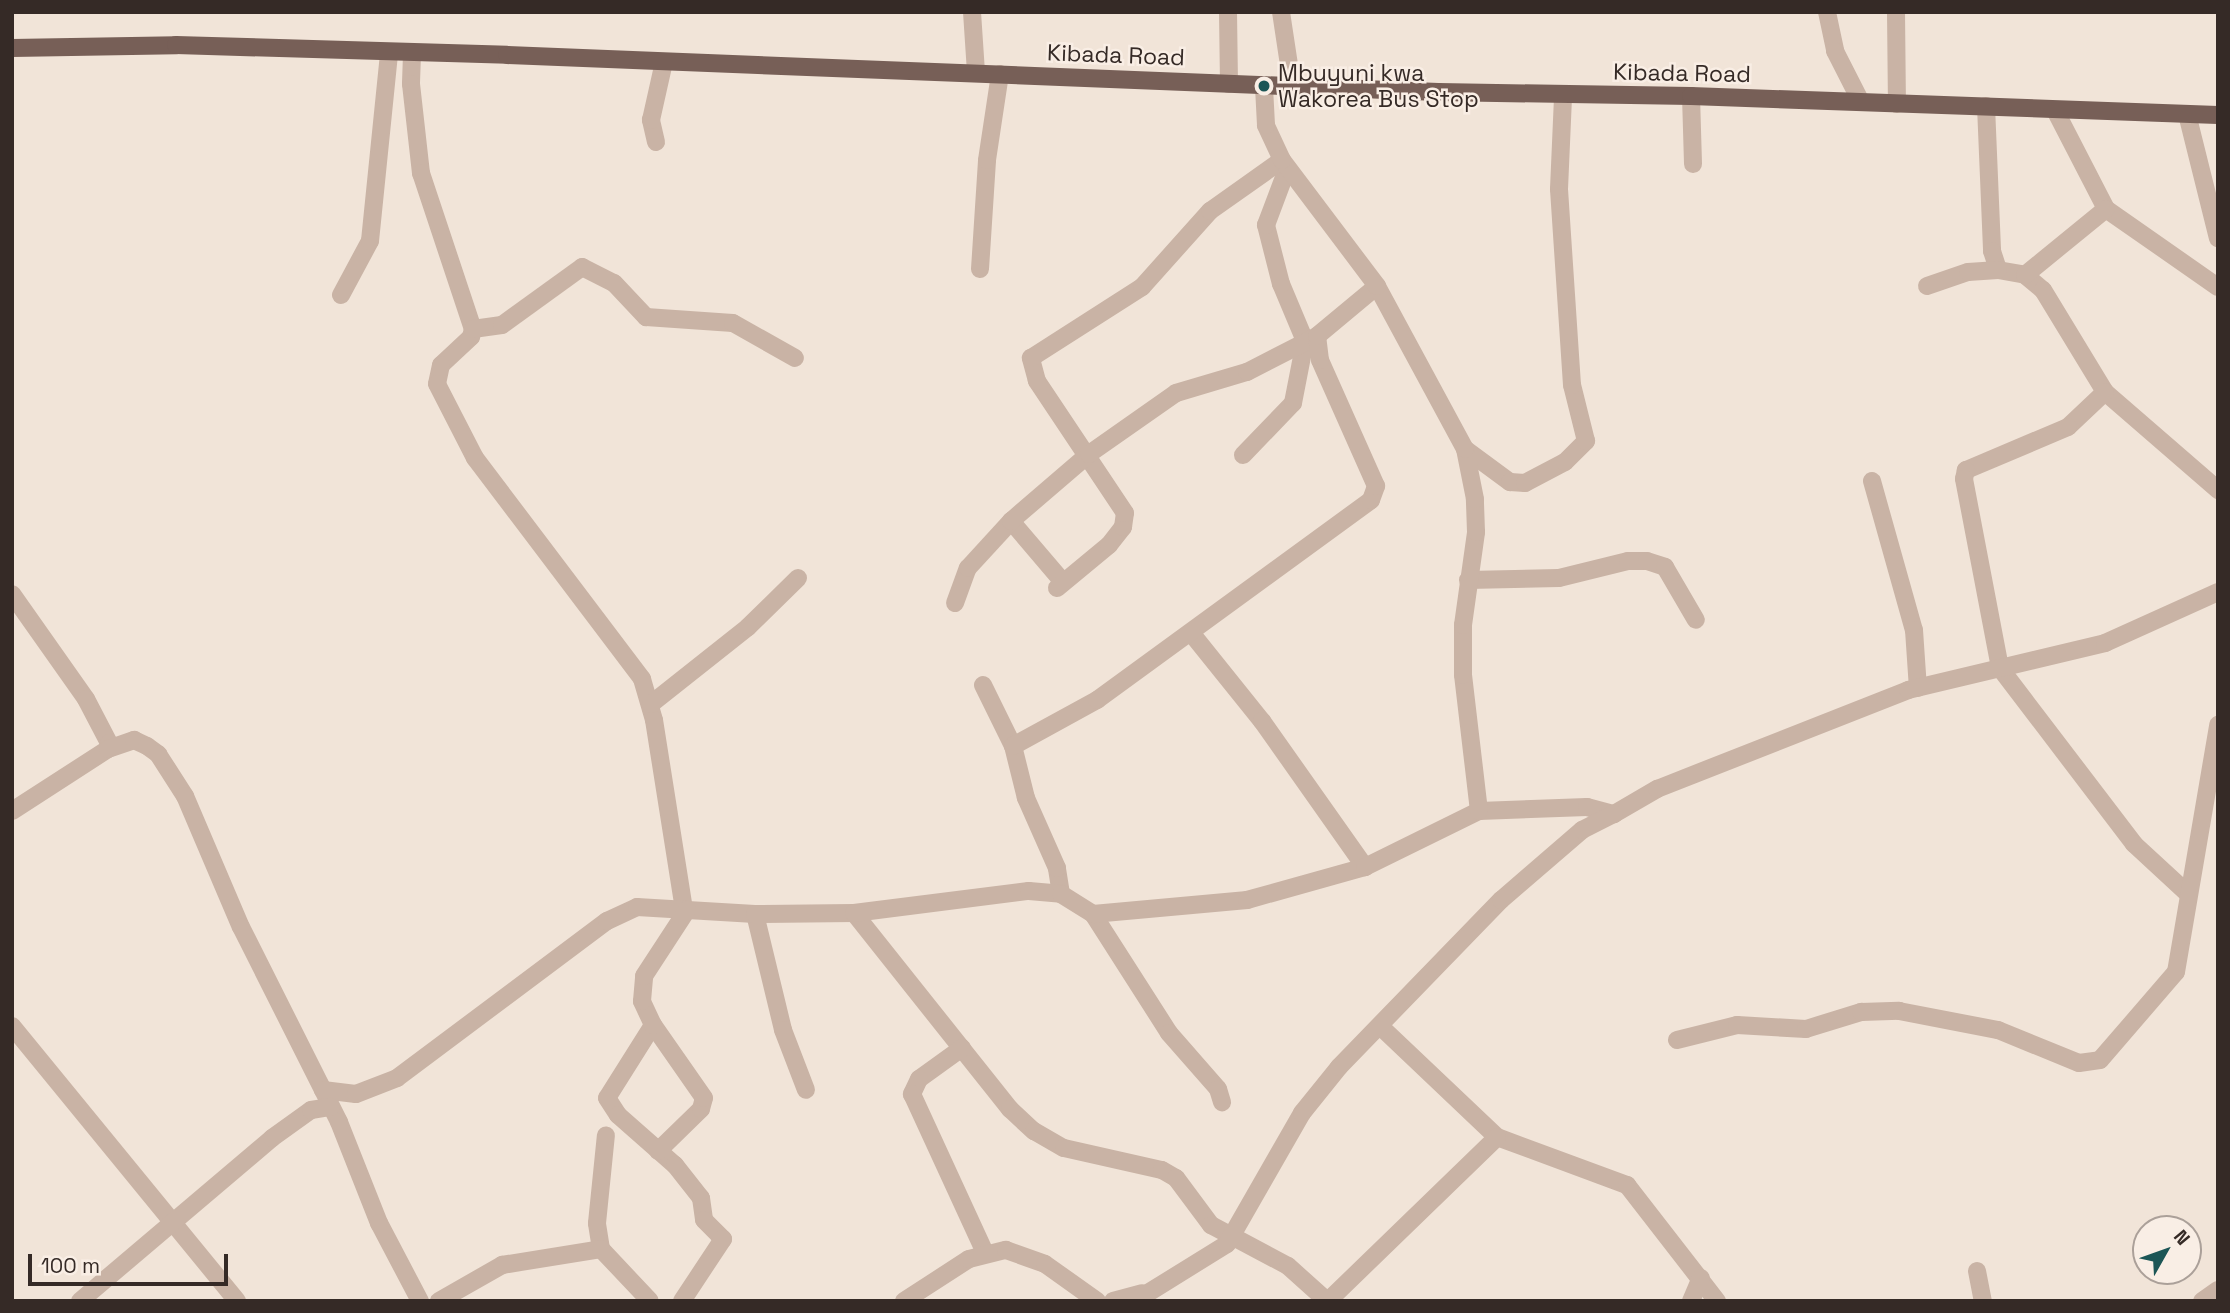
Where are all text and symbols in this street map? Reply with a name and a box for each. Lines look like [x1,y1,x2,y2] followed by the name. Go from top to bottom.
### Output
[1047,39,1185,71] street label: Kibada Road
[1613,58,1751,88] street label: Kibada Road
[1278,59,1479,113] place label: Mbuyuni kwa Wakorea Bus Stop
[1256,78,1272,94] marker: Mbuyuni kwa Wakorea Bus Stop
[2132,1215,2202,1285] north arrow
[2168,1225,2196,1250] text: N
[32,1240,231,1284] scale bar
[41,1252,100,1279] text: 100 m

